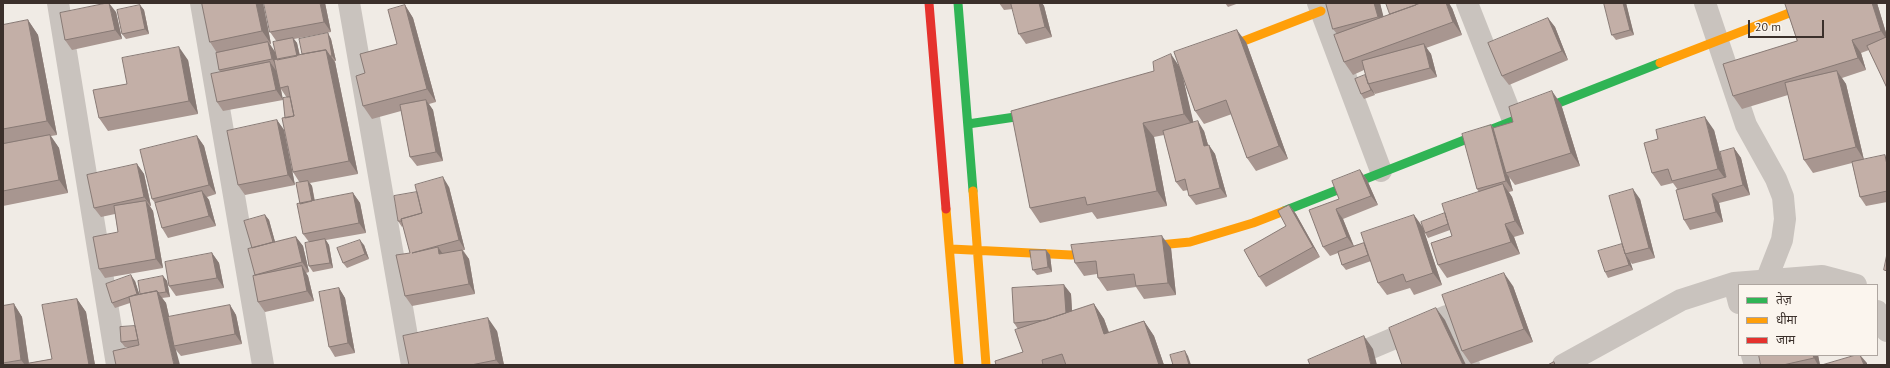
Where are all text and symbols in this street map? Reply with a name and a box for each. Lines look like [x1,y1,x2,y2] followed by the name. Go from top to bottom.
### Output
[1750,12,1826,38] scale bar
[1755,19,1781,34] text: 20 m
[1738,284,1878,356] legend
[1776,292,1792,307] text: तेज़
[1776,312,1797,327] text: धीमा
[1776,332,1795,347] text: जाम

